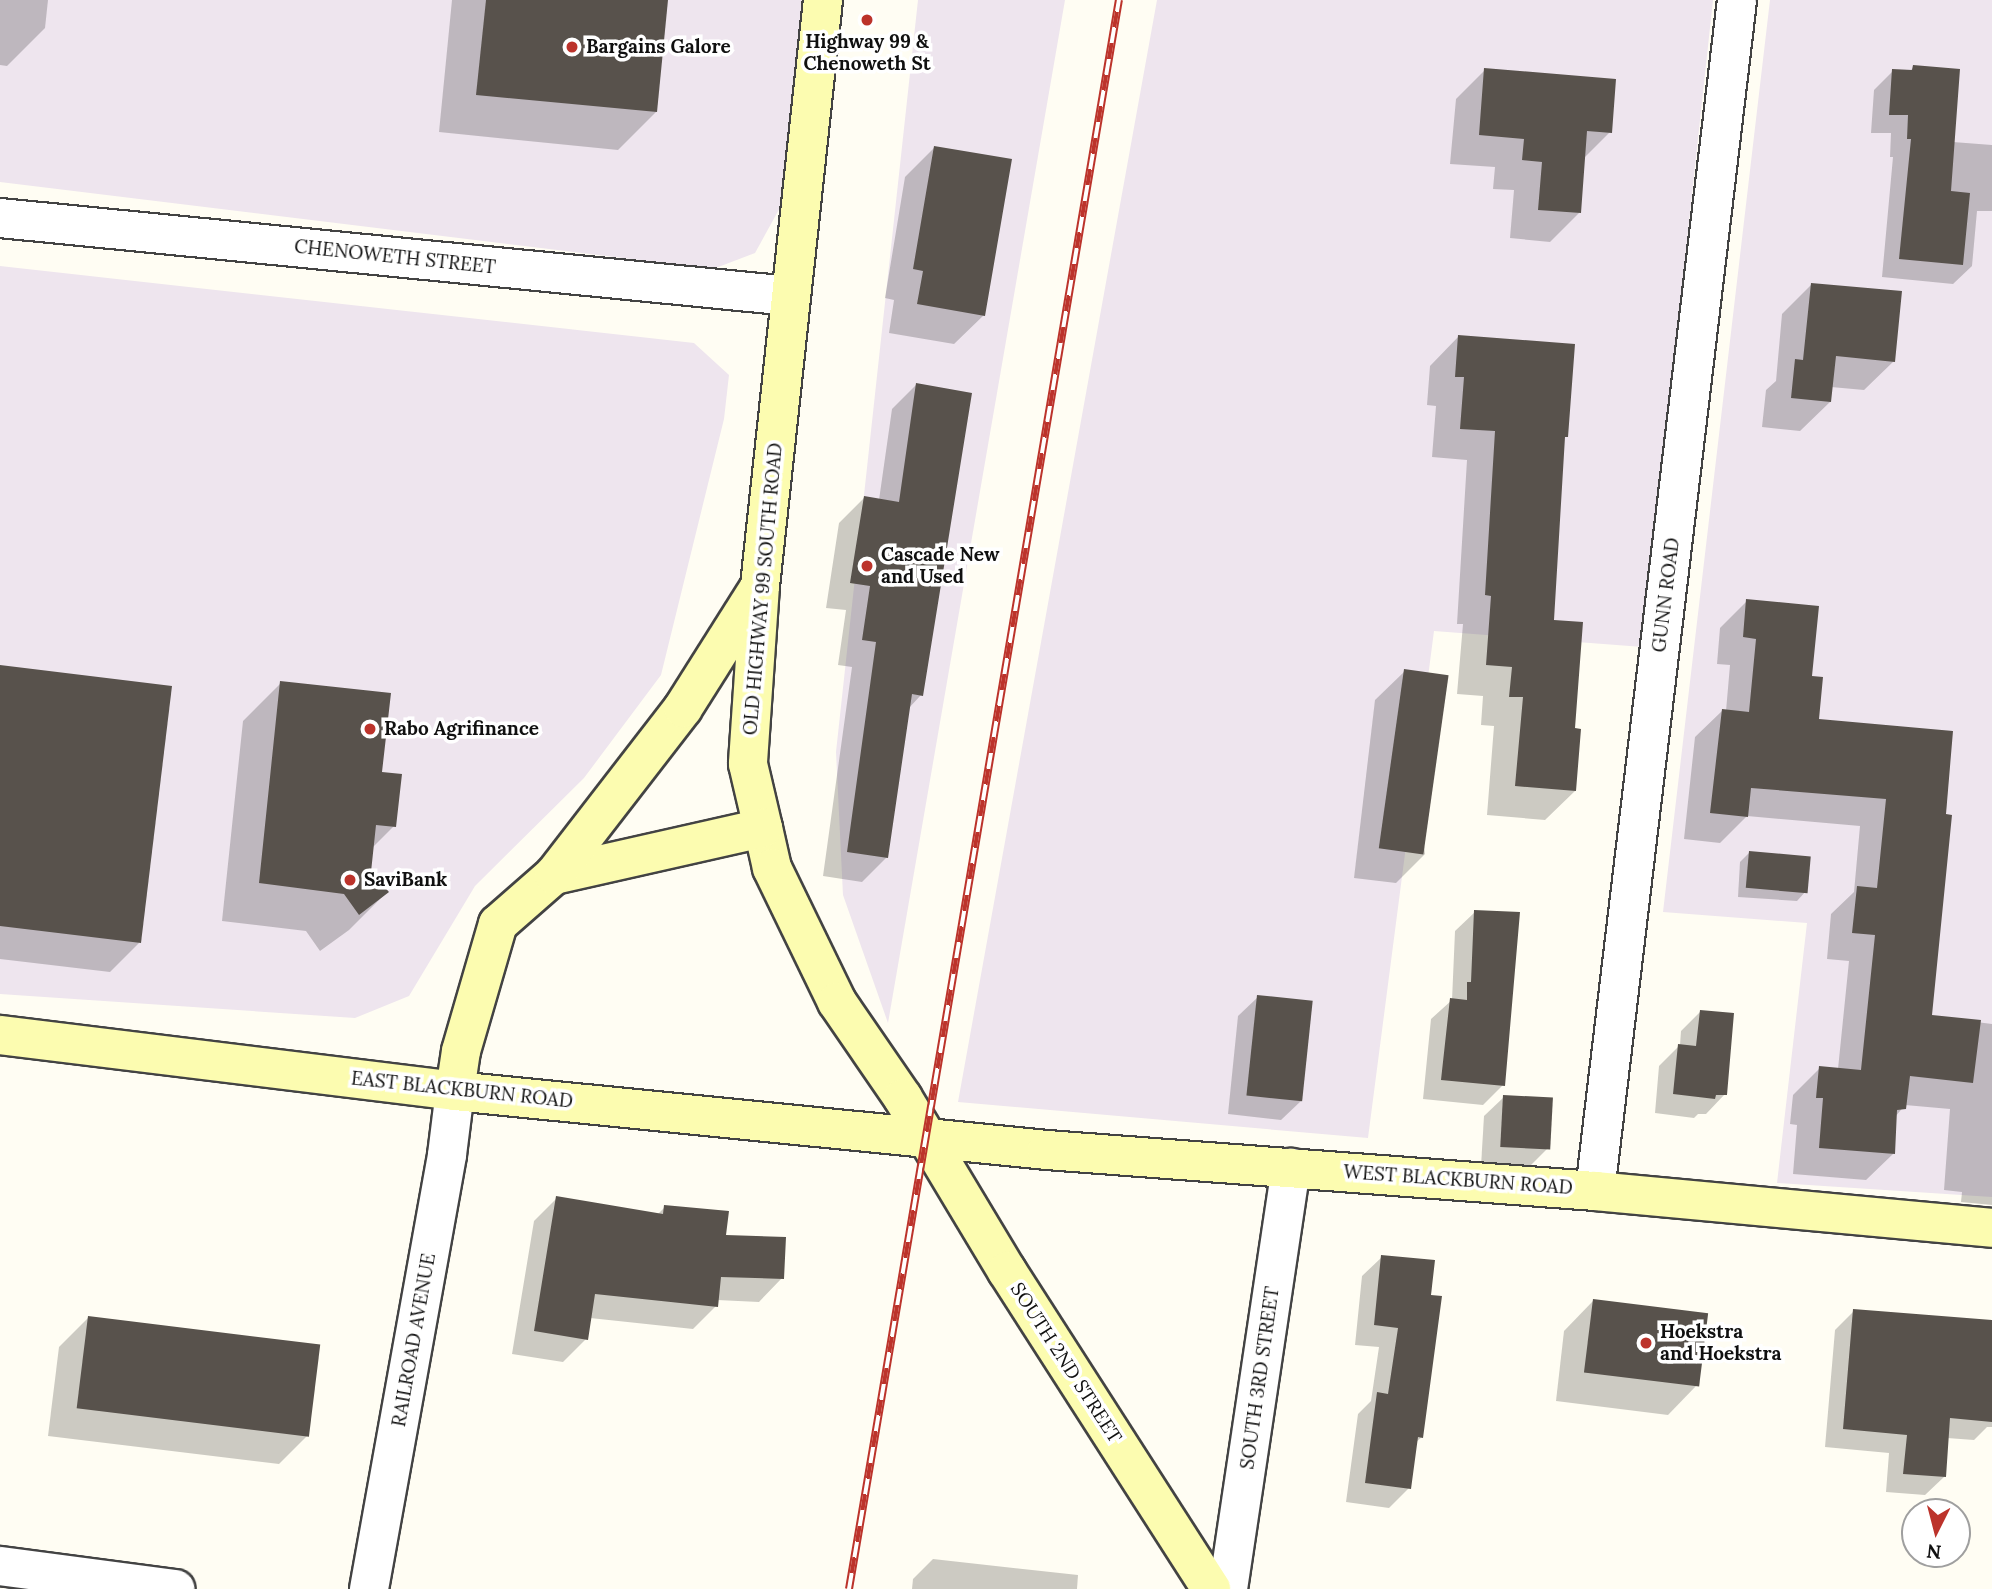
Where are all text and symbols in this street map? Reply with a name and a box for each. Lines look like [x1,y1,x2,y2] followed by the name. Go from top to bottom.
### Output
[859,12,875,28] marker: Highway 99 & Chenoweth St
[804,31,930,75] place label: Highway 99 & Chenoweth St
[586,36,731,58] place label: Bargains Galore
[564,39,580,55] marker: Bargains Galore
[293,235,497,279] street label: CHENOWETH STREET
[739,442,787,736] street label: OLD HIGHWAY 99 SOUTH ROAD
[1648,536,1684,654] street label: GUNN ROAD
[881,544,999,588] place label: Cascade New and Used
[859,558,875,574] marker: Cascade New and Used
[384,718,539,740] place label: Rabo Agrifinance
[362,721,378,737] marker: Rabo Agrifinance
[364,869,447,891] place label: SaviBank
[342,872,358,888] marker: SaviBank
[350,1067,574,1113] street label: EAST BLACKBURN ROAD
[1343,1161,1573,1199] street label: WEST BLACKBURN ROAD
[388,1251,440,1429] street label: RAILROAD AVENUE
[1006,1279,1126,1447] street label: SOUTH 2ND STREET
[1236,1285,1284,1471] street label: SOUTH 3RD STREET
[1660,1321,1782,1365] place label: Hoekstra and Hoekstra
[1638,1335,1654,1351] marker: Hoekstra and Hoekstra
[1901,1498,1971,1568] north arrow
[1925,1539,1943,1565] text: N

